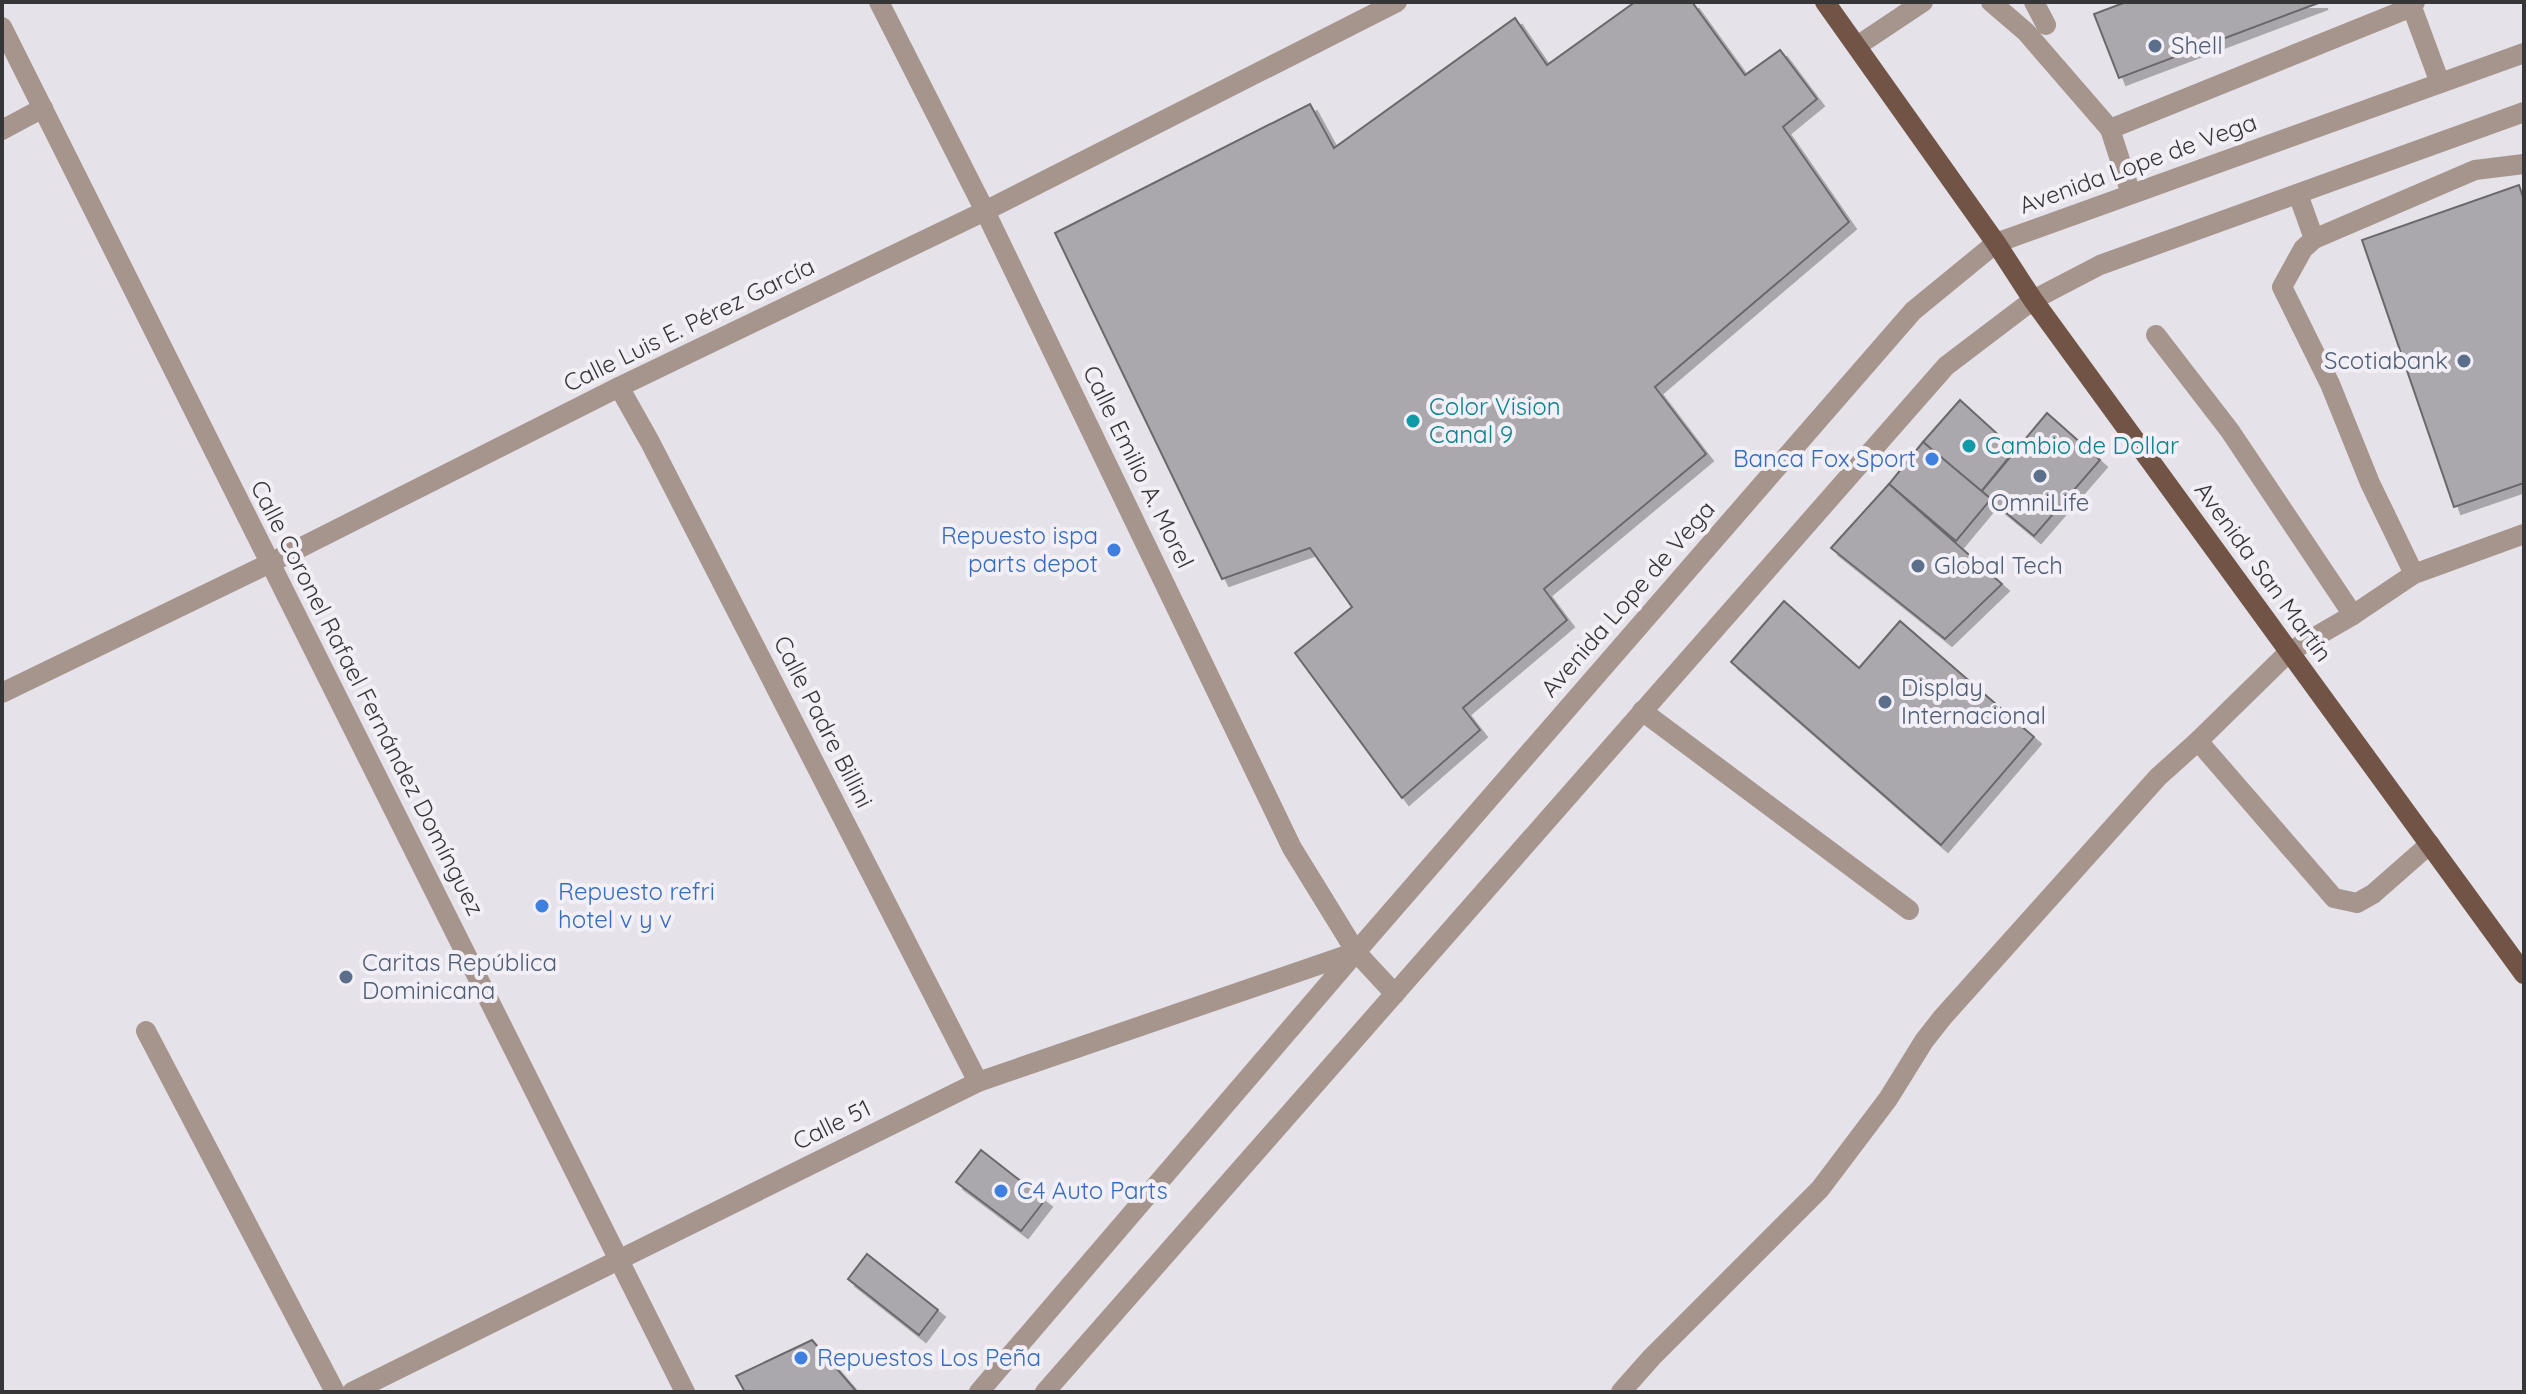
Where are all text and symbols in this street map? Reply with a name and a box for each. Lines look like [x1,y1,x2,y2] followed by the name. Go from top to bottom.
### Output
[2171,30,2223,60] place label: Shell
[2146,37,2164,55] marker: Shell
[2015,106,2260,220] street label: Avenida Lope de Vega
[558,250,819,398] street label: Calle Luis E. Pérez García
[2324,345,2448,375] place label: Scotiabank
[2455,352,2473,370] marker: Scotiabank
[1077,360,1201,573] street label: Calle Emilio A. Morel
[1429,391,1561,449] place label: Color Vision Canal 9
[1404,412,1422,430] marker: Color Vision Canal 9
[1985,430,2179,460] place label: Cambio de Dollar
[1960,437,1978,455] marker: Cambio de Dollar
[1733,443,1916,473] place label: Banca Fox Sport
[1923,450,1941,468] marker: Banca Fox Sport
[2031,467,2049,485] marker: OmniLife
[245,475,491,920] street label: Calle Coronel Rafael Fernández Domínguez
[2189,476,2339,667] street label: Avenida San Martín
[1991,487,2089,517] place label: OmniLife
[1534,494,1721,703] street label: Avenida Lope de Vega
[941,520,1098,578] place label: Repuesto ispa parts depot
[1105,541,1123,559] marker: Repuesto ispa parts depot
[1934,550,2063,580] place label: Global Tech
[1909,557,1927,575] marker: Global Tech
[768,630,880,813] street label: Calle Padre Billini
[1901,672,2046,730] place label: Display Internacional
[1876,693,1894,711] marker: Display Internacional
[558,876,715,934] place label: Repuesto refri hotel v y v
[533,897,551,915] marker: Repuesto refri hotel v y v
[362,947,557,1005] place label: Caritas República Dominicana
[337,968,355,986] marker: Caritas República Dominicana
[788,1092,875,1156] street label: Calle 51
[1017,1175,1168,1205] place label: C4 Auto Parts
[992,1182,1010,1200] marker: C4 Auto Parts
[817,1342,1041,1372] place label: Repuestos Los Peña
[792,1349,810,1367] marker: Repuestos Los Peña

